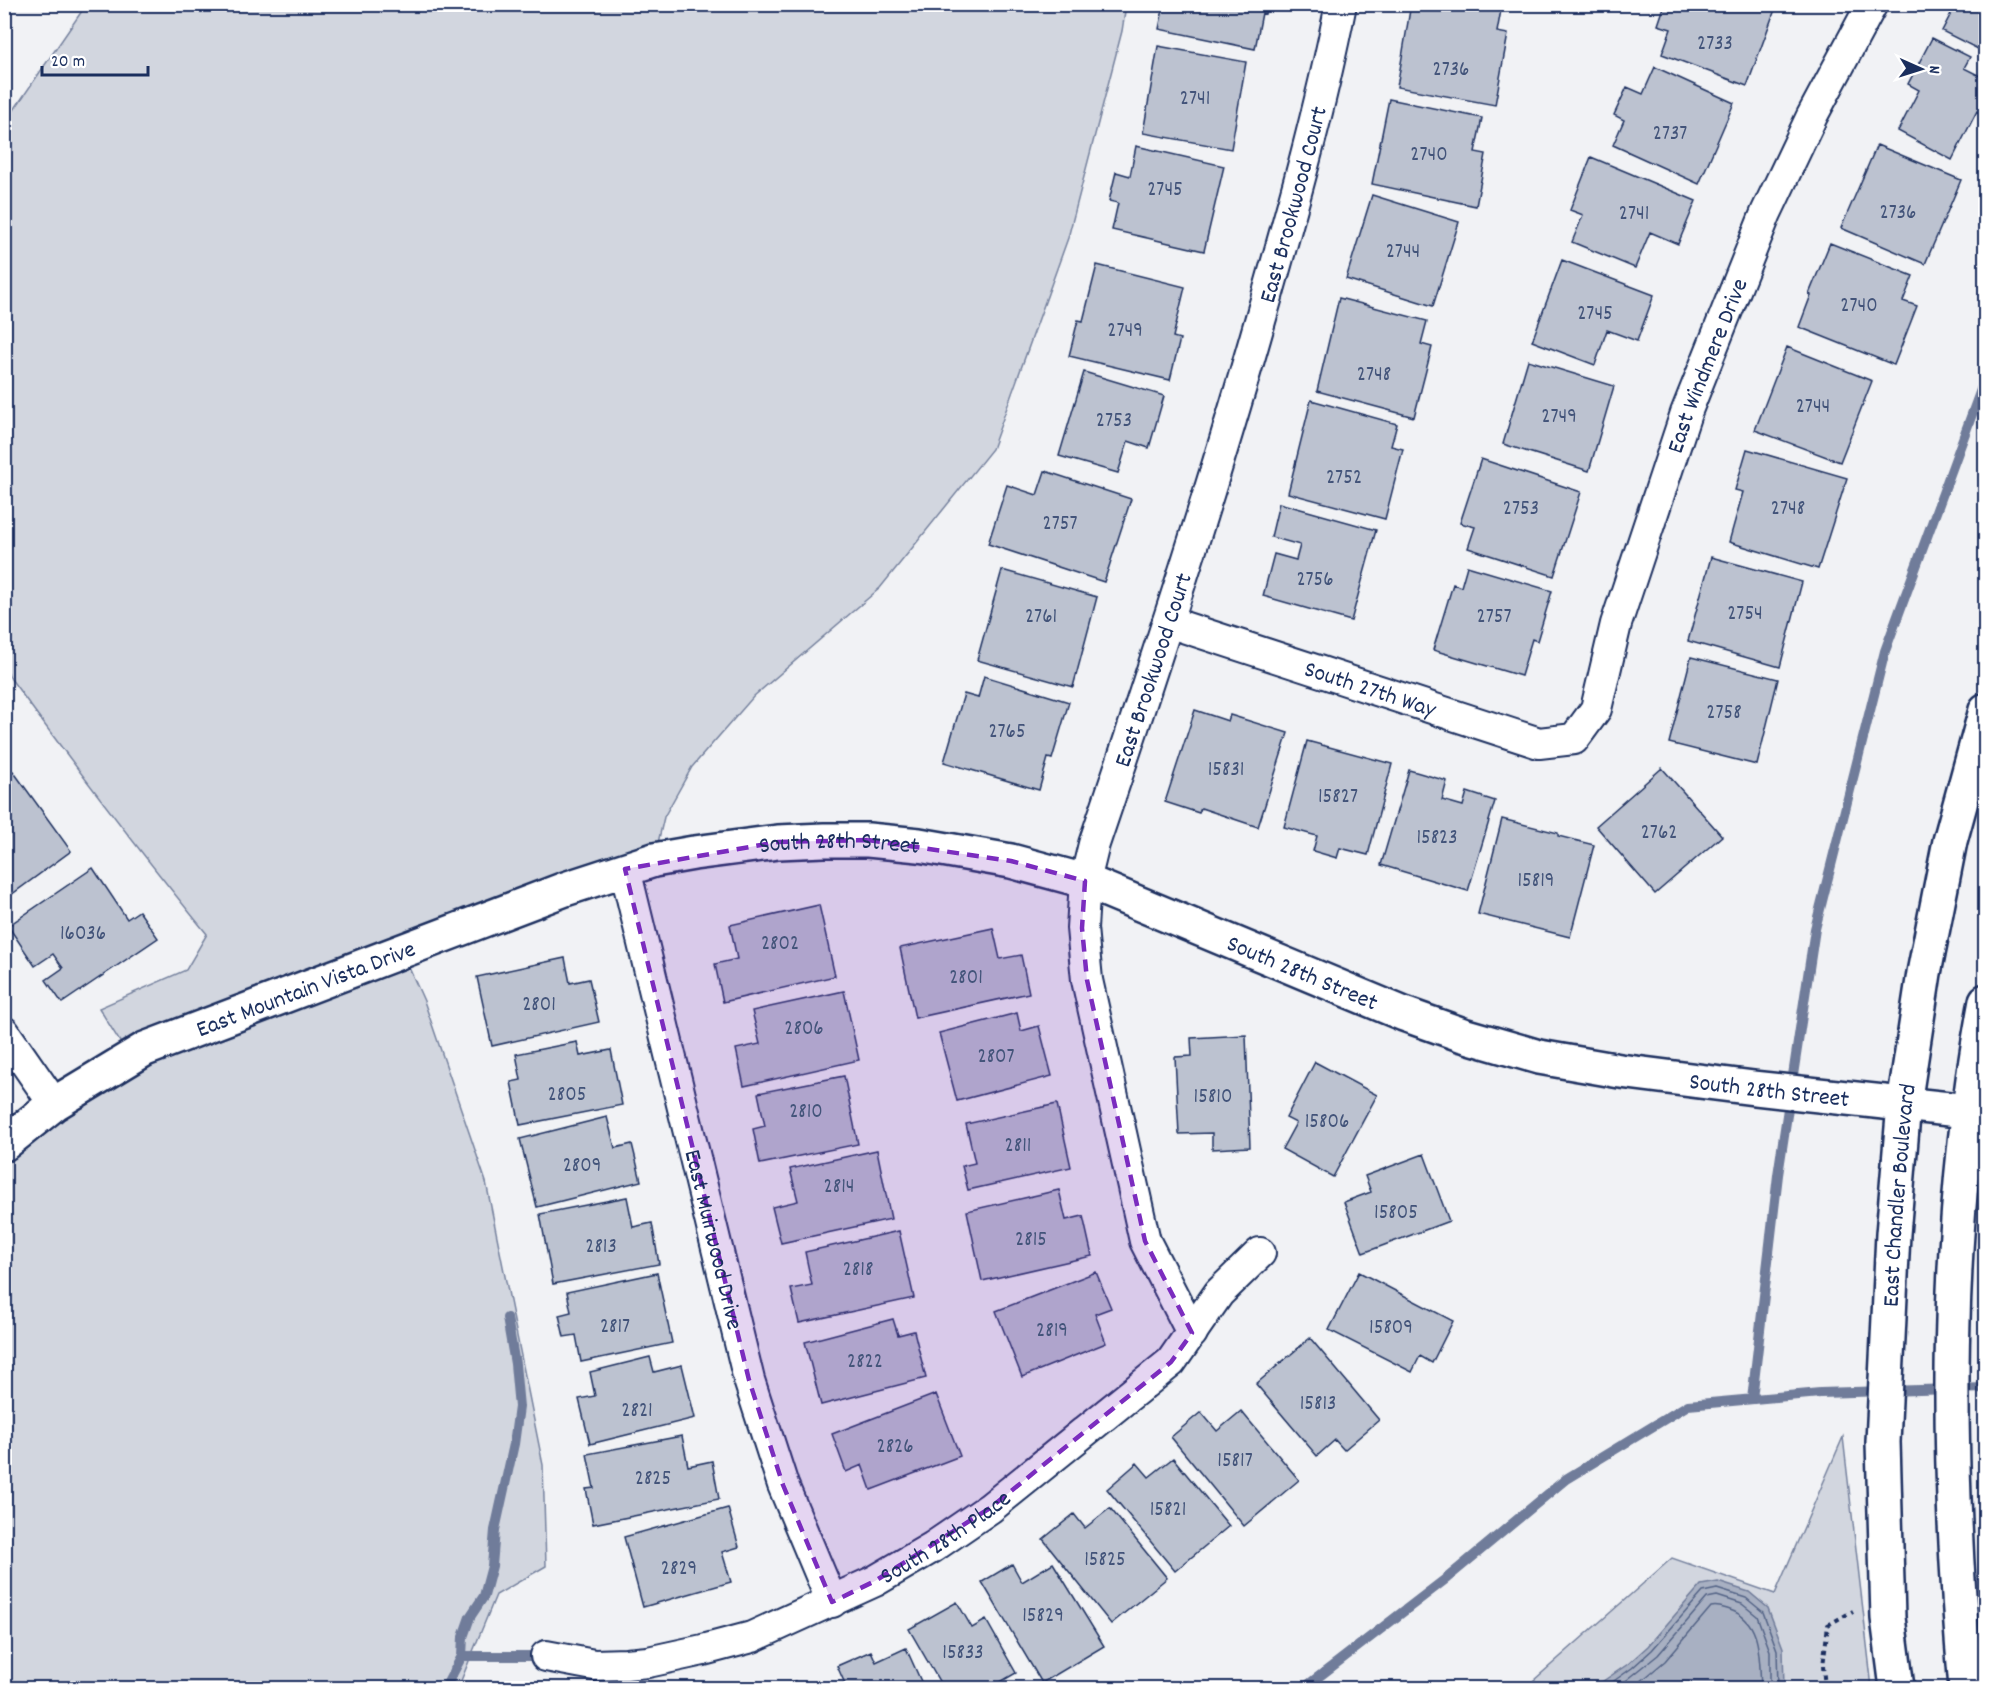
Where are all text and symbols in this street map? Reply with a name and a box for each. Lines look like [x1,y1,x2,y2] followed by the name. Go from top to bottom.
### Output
[1697,30,1733,60] house number: 2733
[42,39,148,77] scale bar
[1891,39,1951,99] north arrow
[51,50,85,75] text: 20 m
[1433,56,1469,86] house number: 2736
[1922,65,1945,74] text: N
[1180,85,1210,115] house number: 2741
[1252,103,1338,307] street label: East Brookwood Court
[1653,120,1687,150] house number: 2737
[1410,141,1448,171] house number: 2740
[1147,176,1183,206] house number: 2745
[1880,199,1916,229] house number: 2736
[1619,200,1649,230] house number: 2741
[1386,238,1420,268] house number: 2744
[1660,274,1758,458] street label: East Windmere Drive
[1840,292,1878,322] house number: 2740
[1577,300,1613,330] house number: 2745
[1107,317,1143,347] house number: 2749
[1357,361,1391,391] house number: 2748
[1796,393,1830,423] house number: 2744
[1541,403,1577,433] house number: 2749
[1096,407,1132,437] house number: 2753
[1326,464,1362,494] house number: 2752
[1503,495,1539,525] house number: 2753
[1771,495,1805,525] house number: 2748
[1043,510,1078,540] house number: 2757
[1296,566,1334,596] house number: 2756
[1107,569,1203,772] street label: East Brookwood Court
[1727,600,1763,630] house number: 2754
[1025,603,1057,633] house number: 2761
[1477,603,1512,633] house number: 2757
[1299,654,1441,729] street label: South 27th Way
[1706,699,1742,729] house number: 2758
[988,718,1026,748] house number: 2765
[1208,756,1244,786] house number: 15831
[1318,783,1358,813] house number: 15827
[1641,819,1677,849] house number: 2762
[1416,824,1458,854] house number: 15823
[757,826,921,865] street label: South 28th Street
[1518,867,1554,897] house number: 15819
[60,920,106,950] house number: 16036
[1221,928,1383,1021] street label: South 28th Street
[761,930,799,960] house number: 2802
[192,934,421,1048] street label: East Mountain Vista Drive
[949,964,983,994] house number: 2801
[522,991,556,1021] house number: 2801
[784,1015,824,1045] house number: 2806
[977,1043,1015,1073] house number: 2807
[1687,1066,1851,1118] street label: South 28th Street
[548,1081,586,1111] house number: 2805
[1876,1081,1927,1308] street label: East Chandler Boulevard
[1194,1083,1232,1113] house number: 15810
[789,1098,823,1128] house number: 2810
[1305,1108,1349,1138] house number: 15806
[1005,1132,1031,1162] house number: 2811
[674,1146,750,1334] street label: East Muirwood Drive
[563,1152,601,1182] house number: 2809
[824,1173,854,1203] house number: 2814
[1374,1199,1418,1229] house number: 15805
[1015,1226,1047,1256] house number: 2815
[585,1233,617,1263] house number: 2813
[843,1256,873,1286] house number: 2818
[600,1313,630,1343] house number: 2817
[1369,1314,1413,1344] house number: 15809
[1036,1317,1068,1347] house number: 2819
[847,1348,883,1378] house number: 2822
[1300,1390,1336,1420] house number: 15813
[621,1397,653,1427] house number: 2821
[876,1433,914,1463] house number: 2826
[1217,1447,1253,1477] house number: 15817
[635,1465,671,1495] house number: 2825
[874,1483,1020,1594] street label: South 28th Place
[1150,1496,1186,1526] house number: 15821
[1084,1546,1126,1576] house number: 15825
[661,1555,697,1585] house number: 2829
[1022,1602,1064,1632] house number: 15829
[942,1639,984,1669] house number: 15833

